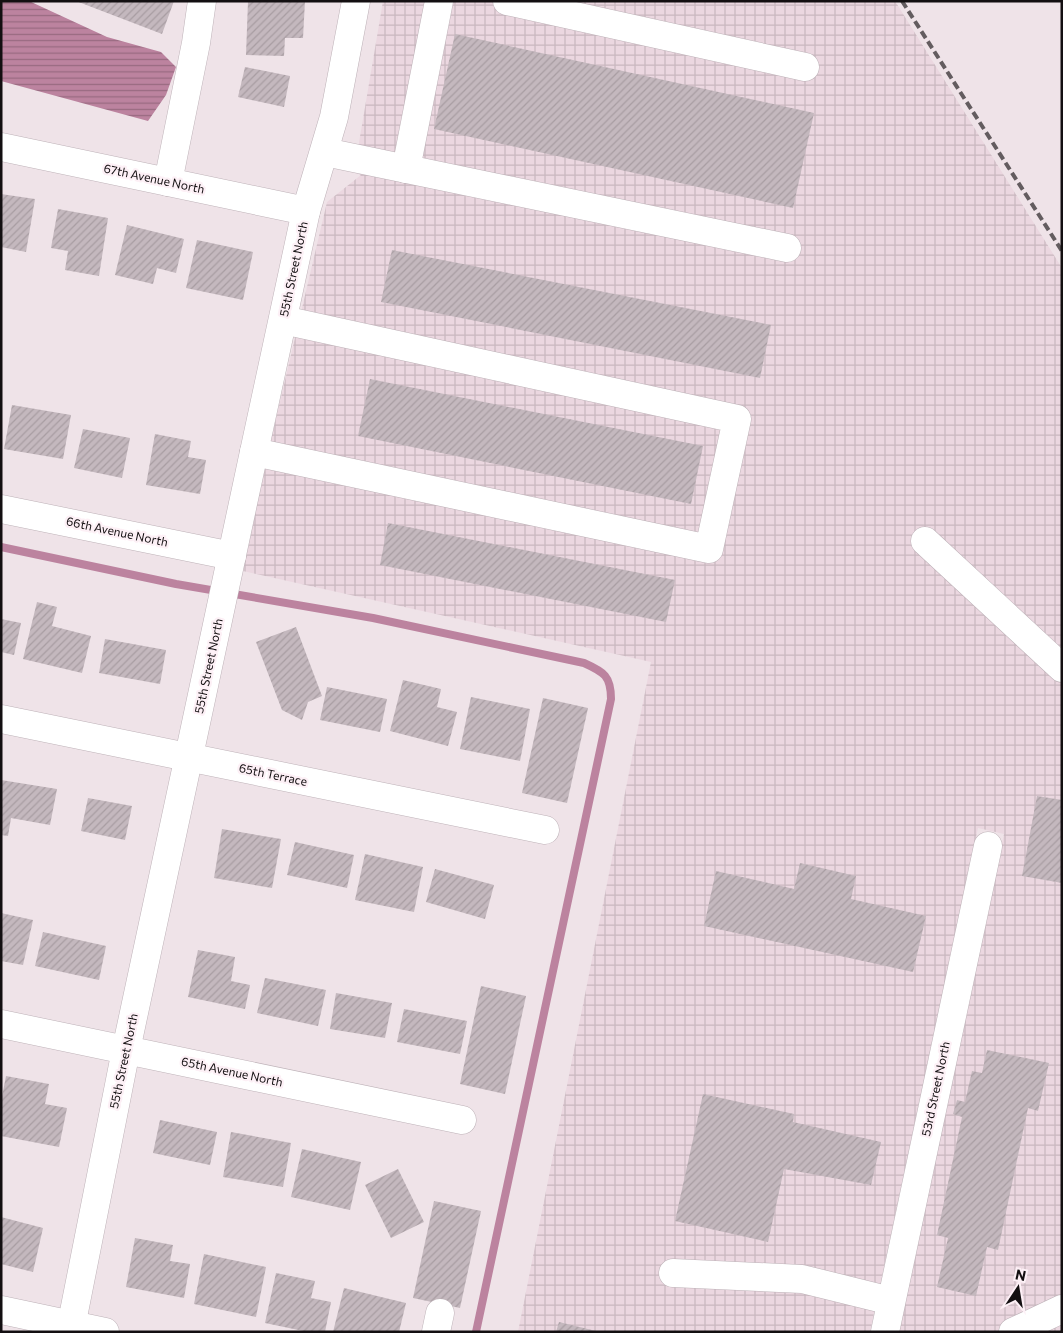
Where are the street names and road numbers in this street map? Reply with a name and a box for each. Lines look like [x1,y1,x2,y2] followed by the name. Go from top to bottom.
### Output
[102,160,206,196] street label: 67th Avenue North
[276,220,310,318] street label: 55th Street North
[65,513,169,549] street label: 66th Avenue North
[191,617,225,715] street label: 55th Street North
[238,760,309,788] street label: 65th Terrace
[106,1012,140,1110] street label: 55th Street North
[918,1040,952,1137] street label: 53rd Street North
[180,1053,284,1089] street label: 65th Avenue North

